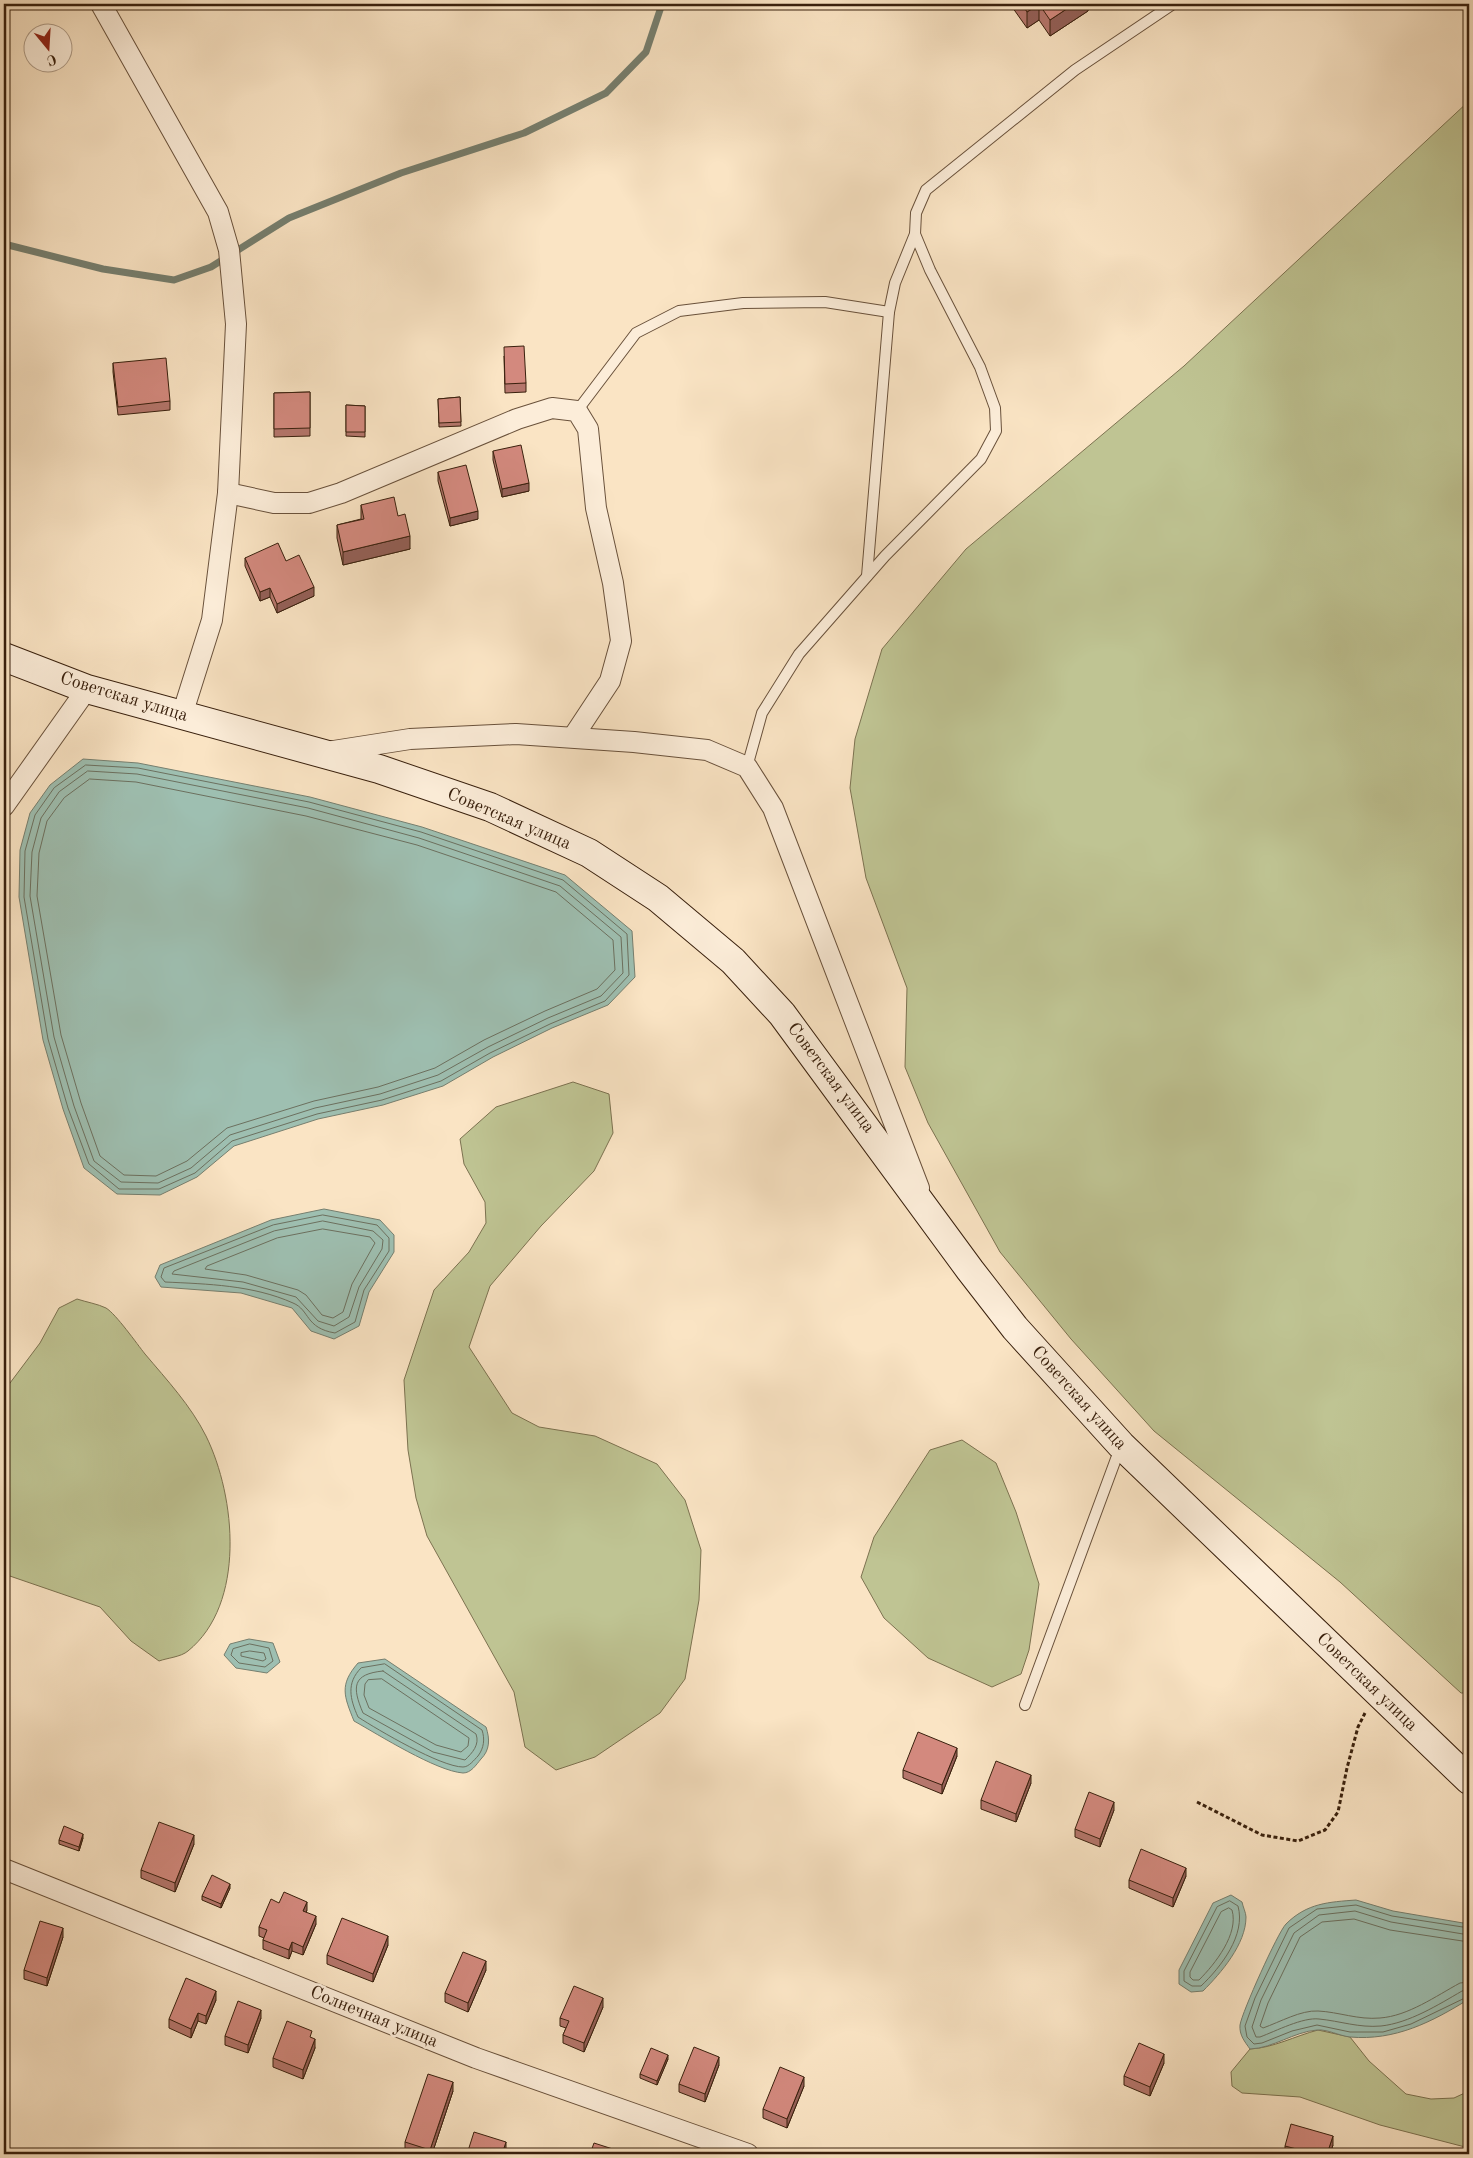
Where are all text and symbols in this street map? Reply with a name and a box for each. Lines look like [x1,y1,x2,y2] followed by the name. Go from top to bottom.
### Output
[22,22,72,72] north arrow
[45,51,58,67] text: С
[58,669,190,725] street label: Советская улица
[444,785,574,853] street label: Советская улица
[784,1020,878,1136] street label: Советская улица
[1028,1343,1130,1453] street label: Советская улица
[1313,1629,1421,1735] street label: Советская улица
[307,1983,441,2051] street label: Солнечная улица

